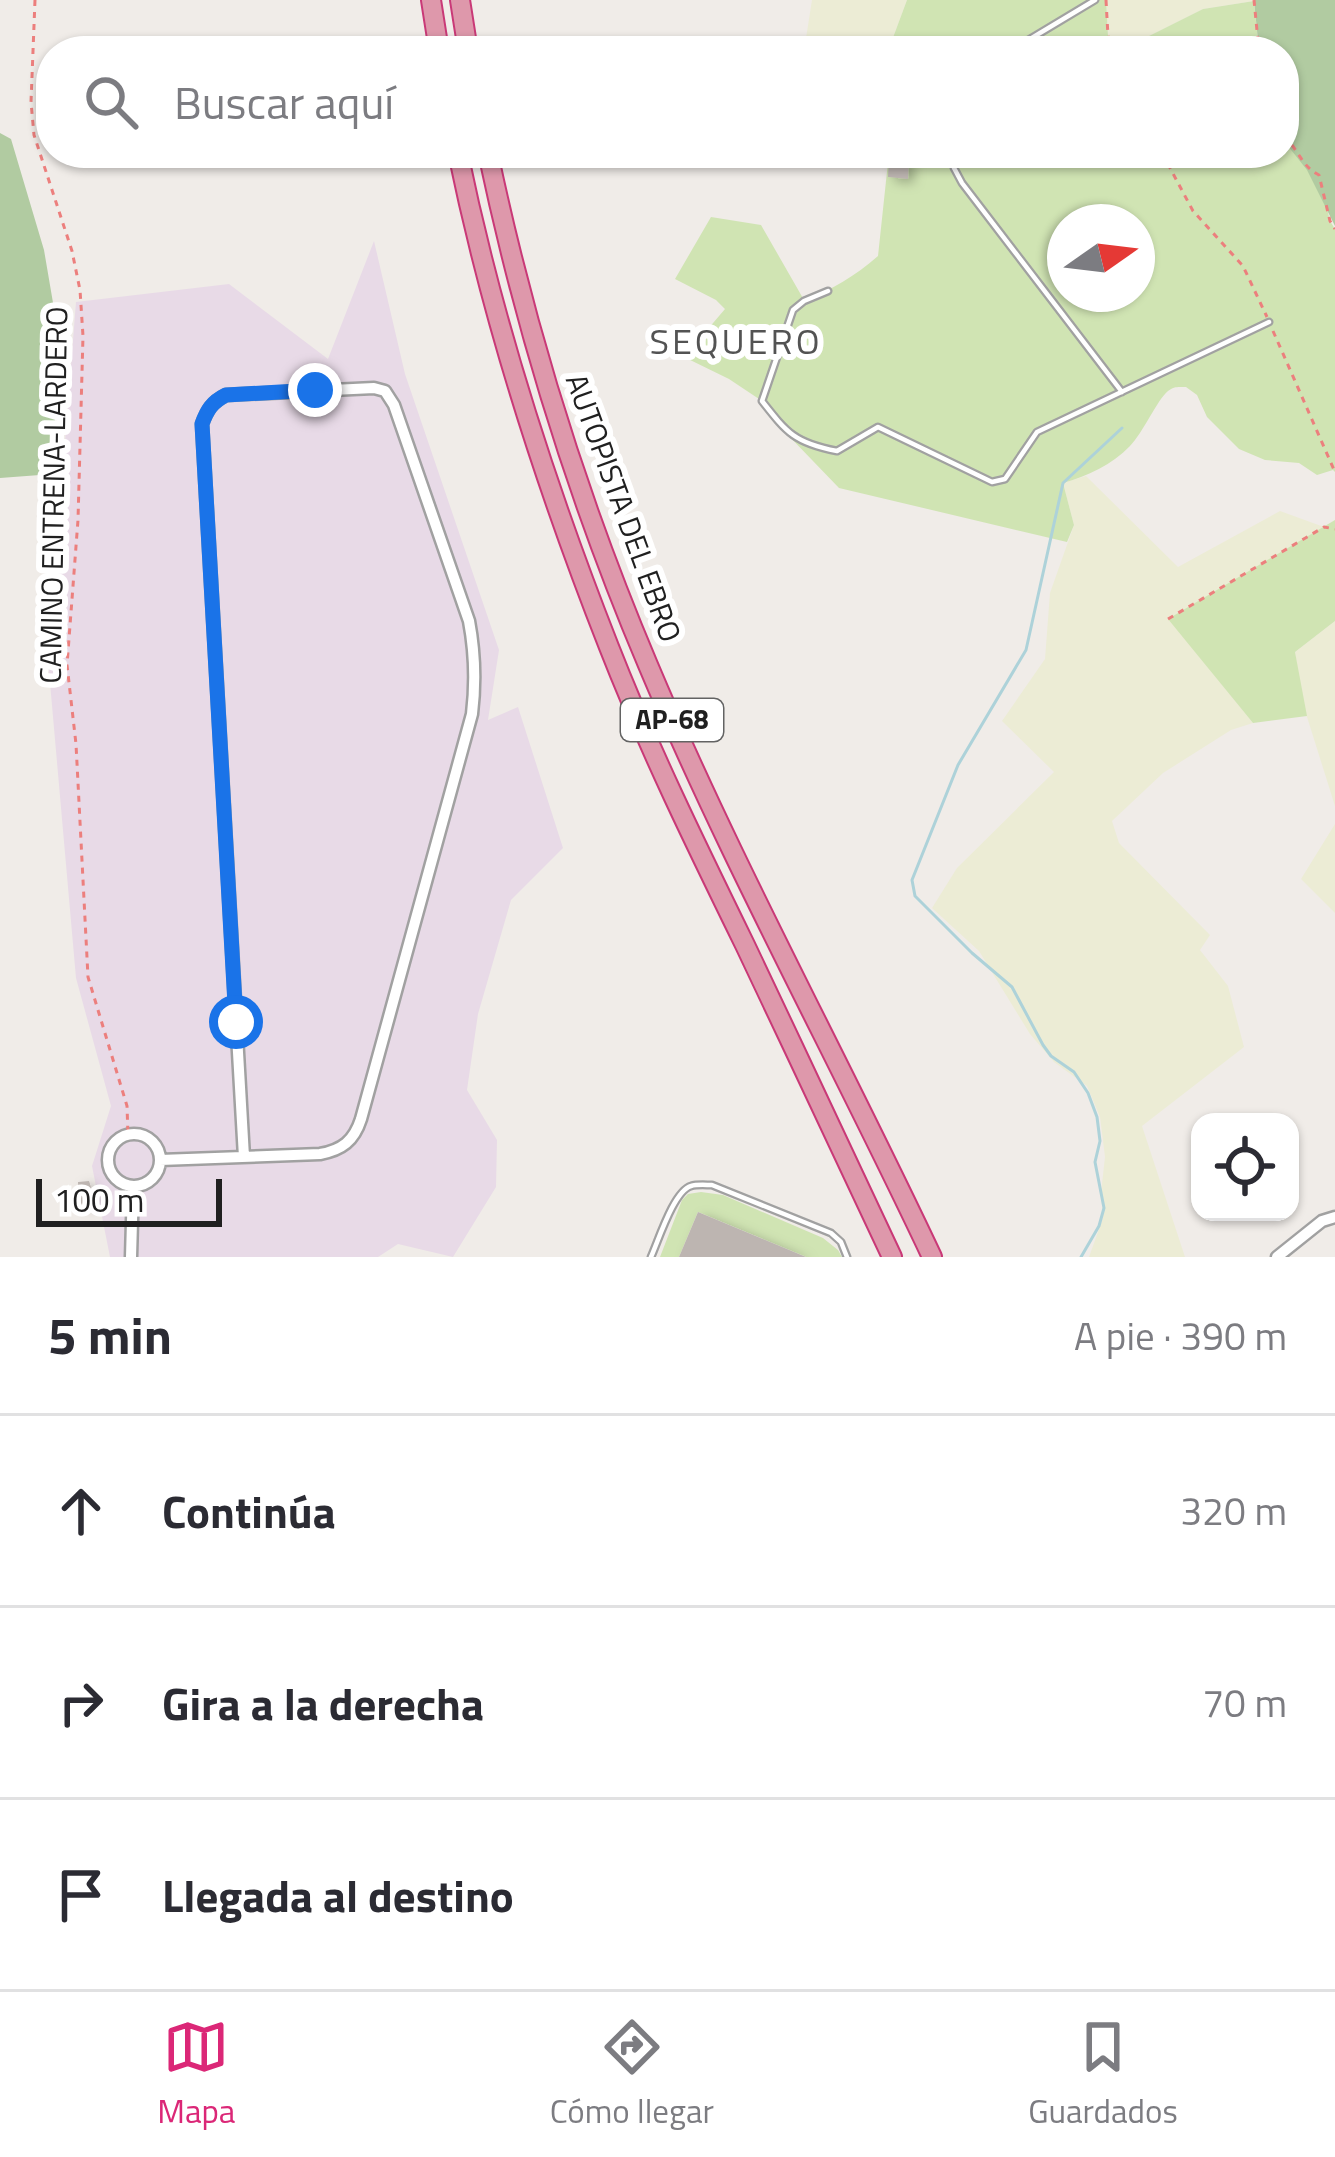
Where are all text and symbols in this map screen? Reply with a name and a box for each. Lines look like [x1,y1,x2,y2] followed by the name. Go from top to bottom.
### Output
[36,36,1299,168] search box
[174,68,394,136] text: Buscar aquí
[78,69,144,135] icon: search
[1047,204,1155,312] north arrow
[27,306,79,684] street label: CAMINO ENTRENA-LARDERO
[650,313,822,368] district label: SEQUERO
[288,363,342,417] route end
[554,367,694,648] street label: AUTOPISTA DEL EBRO
[621,699,723,741] road number: AP-68
[209,995,263,1049] route start
[1191,1113,1299,1221] map controls
[1191,1113,1299,1221] button: locate
[36,1173,222,1226] scale bar
[54,1175,144,1225] text: 100 m
[48,1296,172,1374] text: 5 min
[1074,1306,1287,1365] text: A pie · 390 m
[162,1477,336,1545] text: Continúa
[48,1478,114,1544] icon: ahead
[1180,1481,1287,1540] text: 320 m
[162,1669,484,1737] text: Gira a la derecha
[48,1670,114,1736] icon: right
[1202,1673,1287,1732] text: 70 m
[162,1861,514,1929] text: Llegada al destino
[48,1862,114,1928] icon: arrive
[157,2014,235,2136] tab: Mapa
[550,2014,714,2136] tab: Cómo llegar
[1028,2014,1178,2136] tab: Guardados

